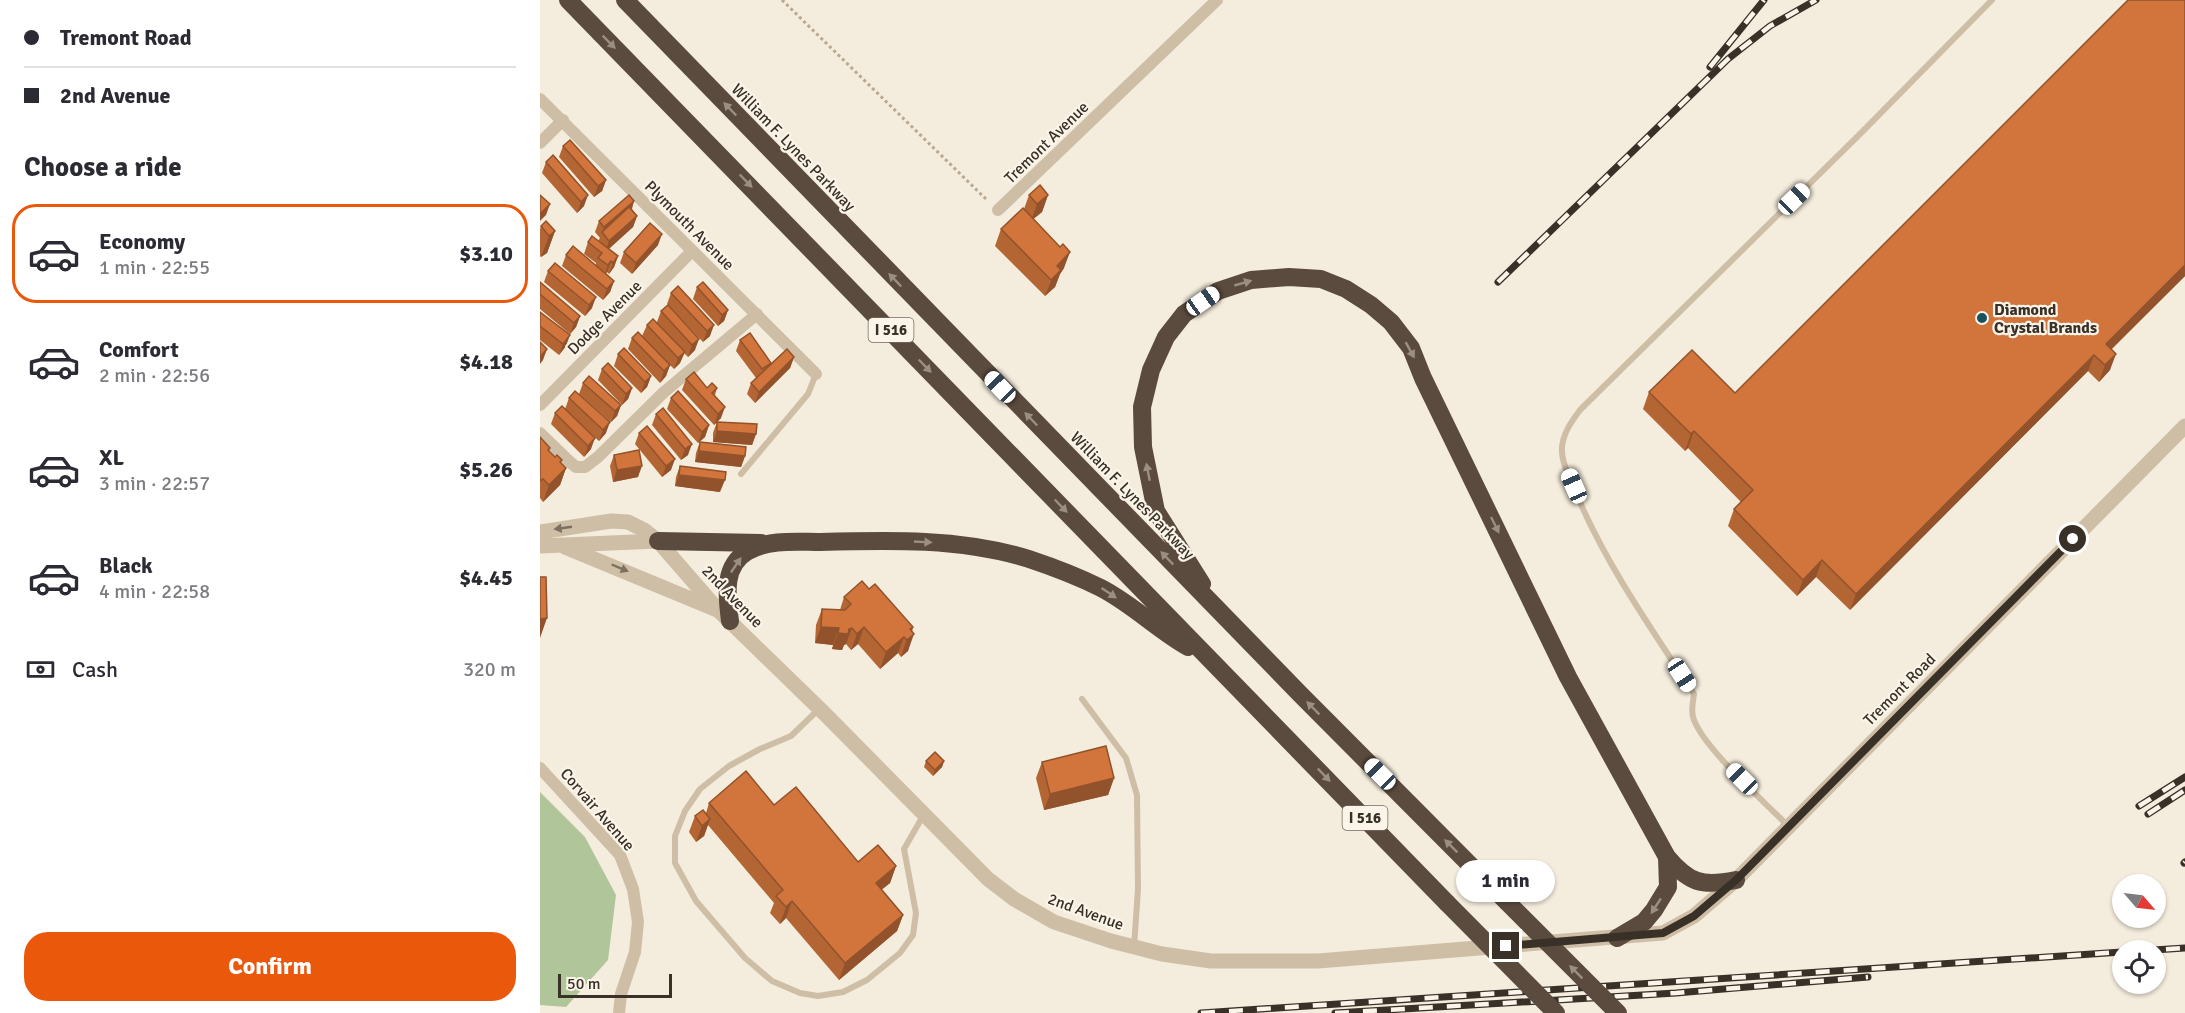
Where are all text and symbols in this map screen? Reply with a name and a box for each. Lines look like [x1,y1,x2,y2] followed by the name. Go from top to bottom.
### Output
[60,24,192,51] text: Tremont Road
[602,34,616,49] one-way arrow
[727,80,860,216] street label: William F. Lynes Parkway
[60,82,170,109] text: 2nd Avenue
[1000,97,1093,188] street label: Tremont Avenue
[723,102,737,117] one-way arrow
[24,151,182,184] text: Choose a ride
[738,173,752,187] one-way arrow
[640,177,738,275] street label: Plymouth Avenue
[1775,180,1813,218] car
[27,227,81,281] icon: car
[99,228,185,255] text: Economy
[459,240,513,267] text: $3.10
[99,255,210,280] text: 1 min · 22:55
[888,273,902,287] one-way arrow
[563,276,646,359] street label: Dodge Avenue
[1234,278,1252,287] one-way arrow
[1183,283,1223,319] car
[1994,300,2097,338] place label: Diamond Crystal Brands
[1975,311,1989,325] marker: Diamond Crystal Brands
[868,318,914,342] road number: I 516
[27,335,81,389] icon: car
[99,336,179,363] text: Comfort
[1405,342,1415,359] one-way arrow
[459,348,513,375] text: $4.18
[918,358,932,372] one-way arrow
[99,363,210,388] text: 2 min · 22:56
[981,368,1019,406] car
[1024,411,1038,426] one-way arrow
[1066,428,1199,564] street label: William F. Lynes Parkway
[27,443,81,497] icon: car
[99,444,124,471] text: XL
[459,456,513,483] text: $5.26
[1143,463,1152,482] one-way arrow
[1558,466,1590,506] car
[99,471,210,496] text: 3 min · 22:57
[1054,498,1068,513] one-way arrow
[1490,517,1499,534] one-way arrow
[554,523,573,533] one-way arrow
[2059,525,2086,552] route start
[913,538,932,547] one-way arrow
[27,551,81,605] icon: car
[99,552,153,579] text: Black
[1161,552,1175,566] one-way arrow
[730,558,742,574] one-way arrow
[698,561,767,632] street label: 2nd Avenue
[459,564,513,591] text: $4.45
[611,564,629,573] one-way arrow
[99,579,210,604] text: 4 min · 22:58
[1101,588,1117,599] one-way arrow
[1859,649,1940,730] street label: Tremont Road
[24,653,57,686] icon: cash
[1665,655,1699,695] car
[72,656,118,683] text: Cash
[463,657,516,682] text: 320 m
[1307,701,1321,715] one-way arrow
[1361,755,1399,793] car
[1723,760,1761,798] car
[556,764,639,855] street label: Corvair Avenue
[1316,768,1330,782] one-way arrow
[1342,806,1388,830] road number: I 516
[1444,838,1458,853] one-way arrow
[1456,859,1556,901] callout: 1 min
[1481,868,1530,893] text: 1 min
[2112,874,2166,928] north arrow
[2112,874,2166,994] map controls
[1045,889,1126,935] street label: 2nd Avenue
[1650,897,1662,913] one-way arrow
[24,932,516,1001] button: Confirm
[1492,932,1519,959] route end
[2112,940,2166,994] button: locate
[1570,965,1584,979] one-way arrow
[558,971,672,998] scale bar
[567,974,601,994] text: 50 m

